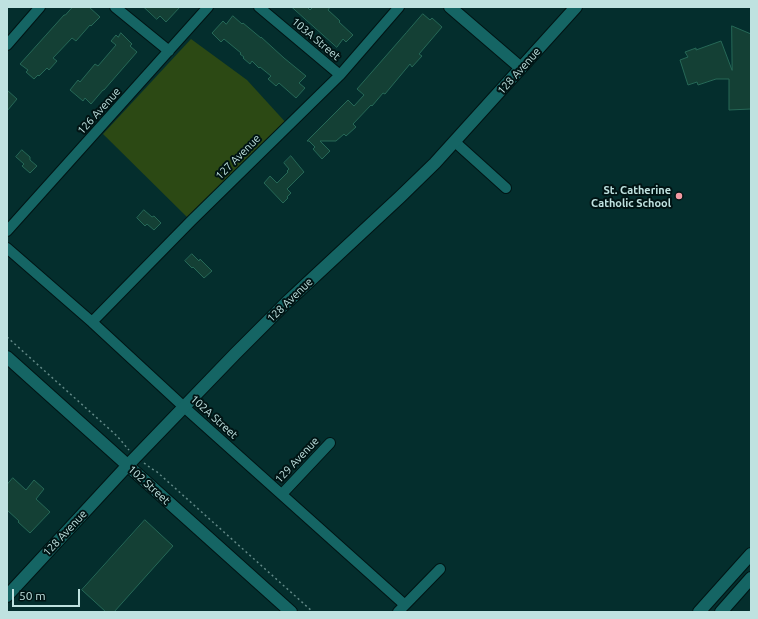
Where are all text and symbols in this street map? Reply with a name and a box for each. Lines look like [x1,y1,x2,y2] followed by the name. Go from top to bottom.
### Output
[289,15,343,63] street label: 103A Street
[495,45,543,97] street label: 128 Avenue
[75,85,123,137] street label: 126 Avenue
[213,132,263,182] street label: 127 Avenue
[591,183,671,209] place label: St. Catherine Catholic School
[674,191,684,201] marker: St. Catherine Catholic School
[264,275,316,325] street label: 128 Avenue
[188,392,240,442] street label: 102A Street
[272,434,322,486] street label: 129 Avenue
[125,463,173,507] street label: 102 Street
[40,507,90,559] street label: 128 Avenue
[14,581,82,607] scale bar
[19,589,46,602] text: 50 m

